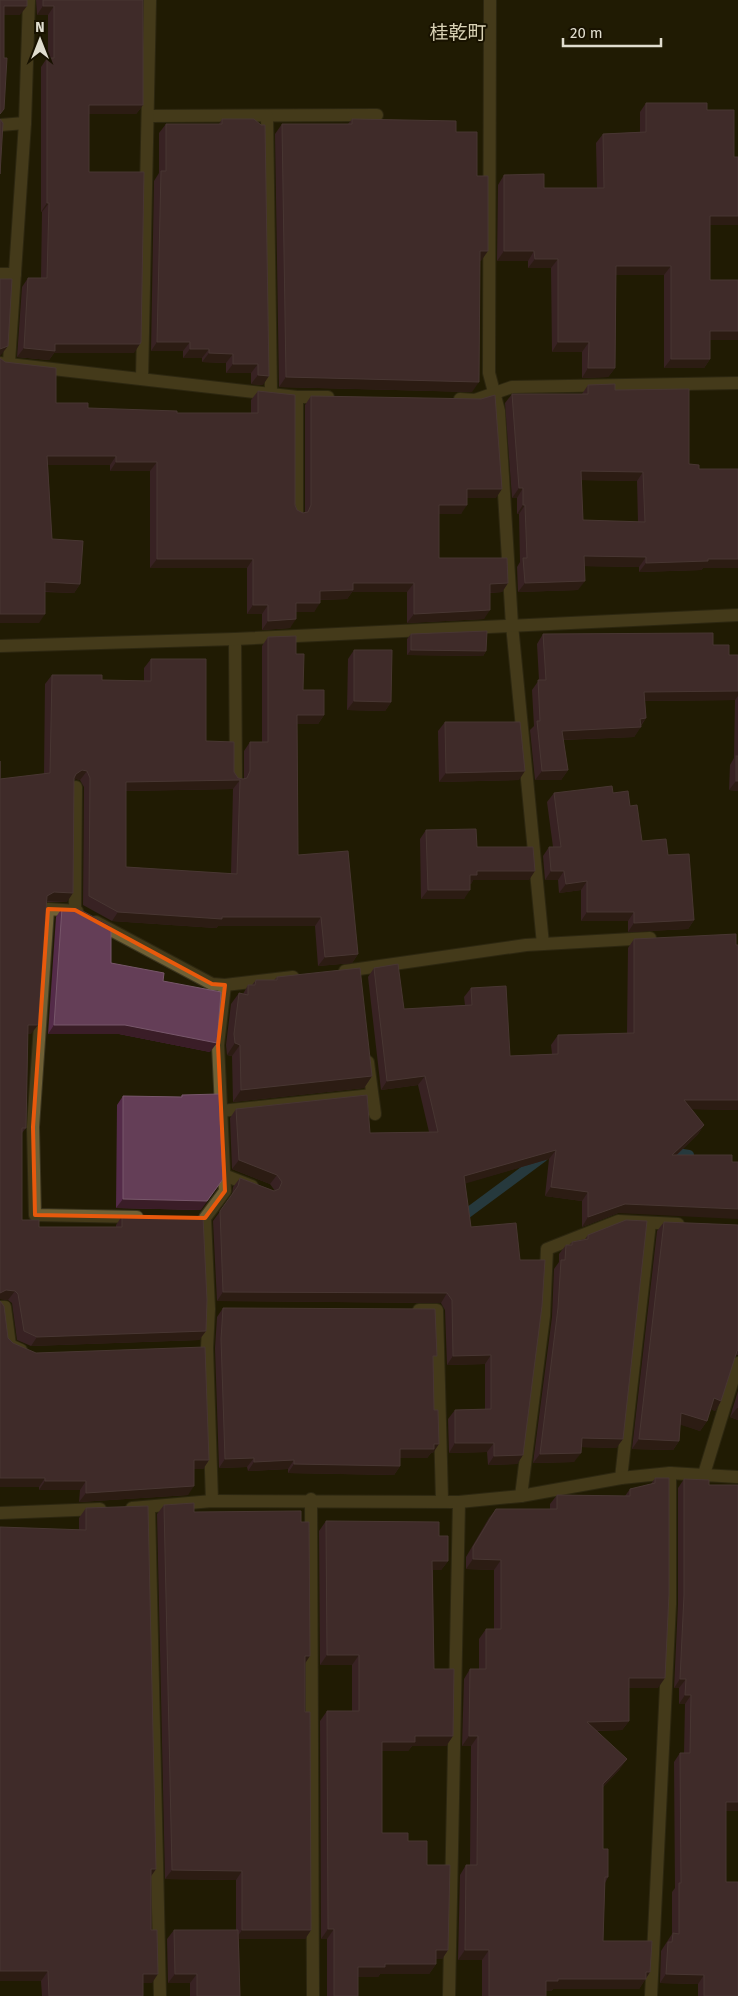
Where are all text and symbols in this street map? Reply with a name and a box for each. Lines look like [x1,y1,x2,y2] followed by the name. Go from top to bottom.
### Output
[15,15,65,65] north arrow
[563,15,660,47] scale bar
[35,19,45,36] text: N
[429,21,487,44] district label: 桂乾町
[570,24,603,42] text: 20 m

